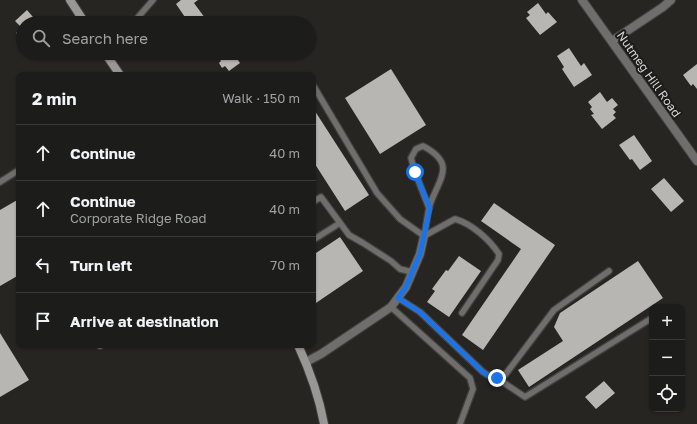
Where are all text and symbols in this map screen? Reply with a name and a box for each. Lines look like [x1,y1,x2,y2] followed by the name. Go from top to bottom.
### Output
[16,16,316,60] search box
[30,27,52,49] icon: search
[614,28,684,120] street label: Nutmeg Hill Road
[62,29,148,47] text: Search here
[32,88,76,109] text: 2 min
[222,90,300,106] text: Walk · 150 m
[32,142,54,164] icon: ahead
[70,144,136,162] text: Continue
[269,145,300,161] text: 40 m
[406,163,424,181] route start
[70,192,136,210] text: Continue
[32,198,54,220] icon: ahead
[269,201,300,217] text: 40 m
[70,210,207,226] text: Corporate Ridge Road
[32,254,54,276] icon: left
[70,256,132,274] text: Turn left
[270,257,300,273] text: 70 m
[649,304,685,412] map controls
[649,304,685,340] button: +
[32,310,54,332] icon: arrive
[70,312,219,330] text: Arrive at destination
[649,340,685,376] button: −
[488,369,506,387] route end
[649,376,685,412] button: locate

